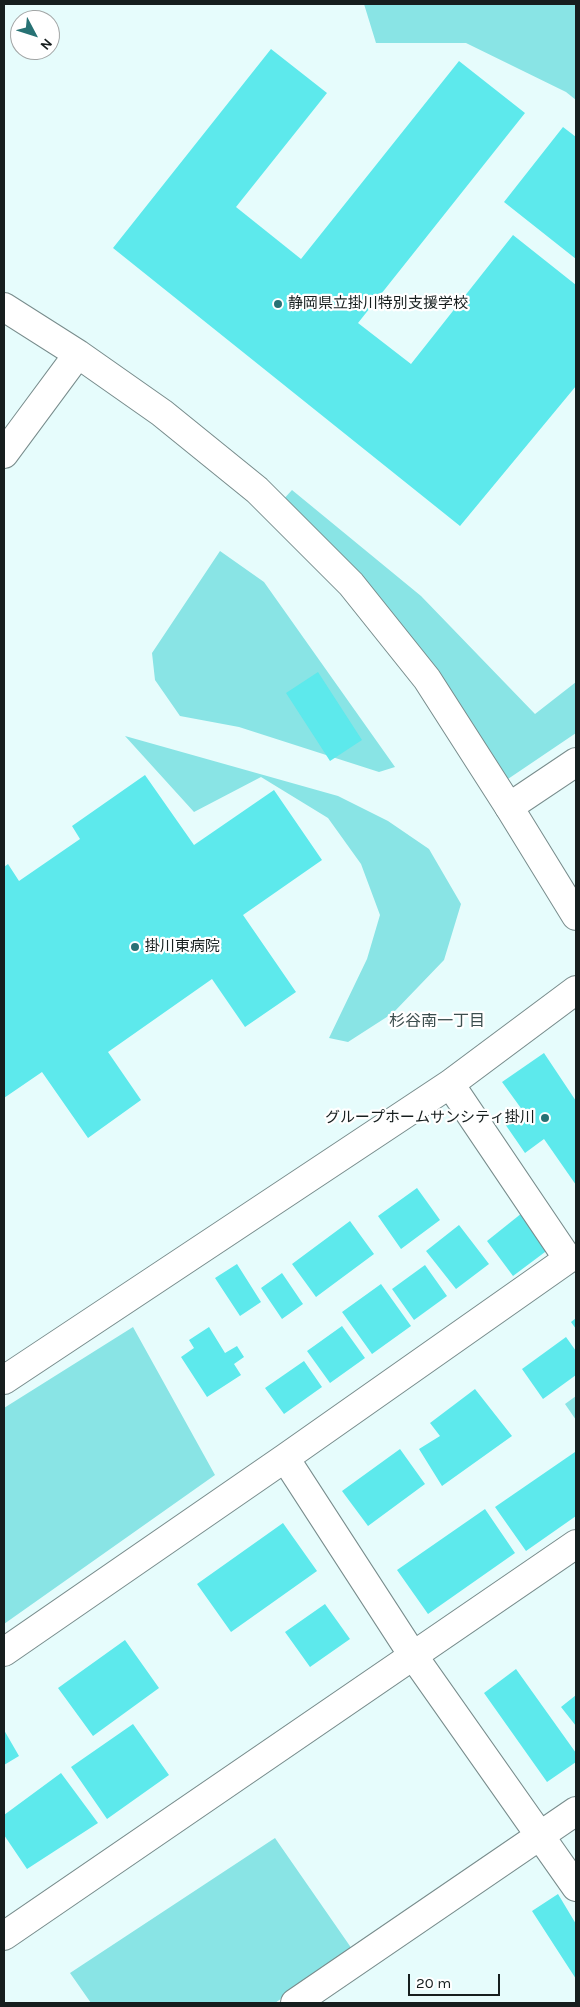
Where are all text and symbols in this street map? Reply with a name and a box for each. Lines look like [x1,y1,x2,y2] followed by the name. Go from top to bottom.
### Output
[10,10,60,60] north arrow
[36,35,56,54] text: N
[288,295,468,313] place label: 静岡県立掛川特別支援学校
[272,298,284,310] marker: 静岡県立掛川特別支援学校
[145,938,220,956] place label: 掛川東病院
[129,941,141,953] marker: 掛川東病院
[389,1011,485,1031] district label: 杉谷南一丁目
[325,1109,535,1127] place label: グループホームサンシティ掛川
[539,1112,551,1124] marker: グループホームサンシティ掛川
[410,1964,502,1996] scale bar
[416,1974,451,1992] text: 20 m

